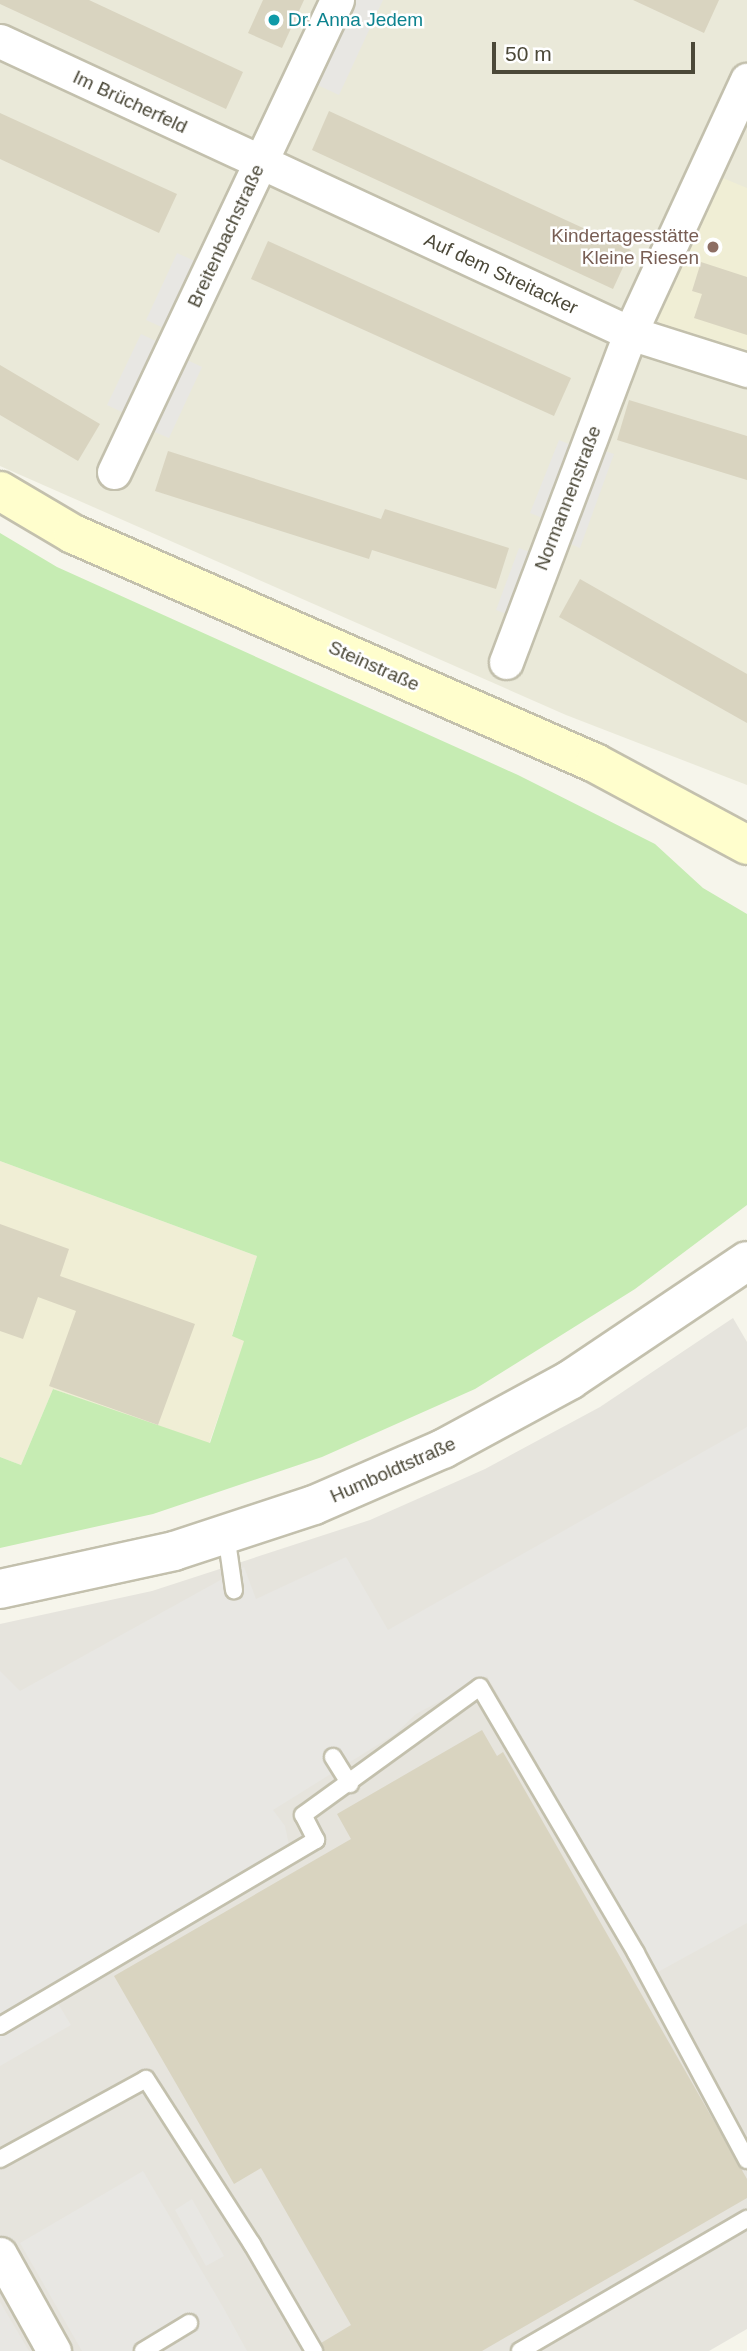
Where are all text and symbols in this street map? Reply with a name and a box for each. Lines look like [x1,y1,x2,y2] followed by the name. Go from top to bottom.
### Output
[288,9,424,31] place label: Dr. Anna Jedem
[266,12,282,28] marker: Dr. Anna Jedem
[495,28,698,72] scale bar
[505,42,552,65] text: 50 m
[69,66,191,138] street label: Im Brücherfeld
[183,161,269,311] street label: Breitenbachstraße
[551,225,699,269] place label: Kindertagesstätte Kleine Riesen
[421,228,581,320] street label: Auf dem Streitacker
[705,239,721,255] marker: Kindertagesstätte Kleine Riesen
[530,422,606,574] street label: Normannenstraße
[325,636,423,696] street label: Steinstraße
[327,1432,459,1508] street label: Humboldtstraße

